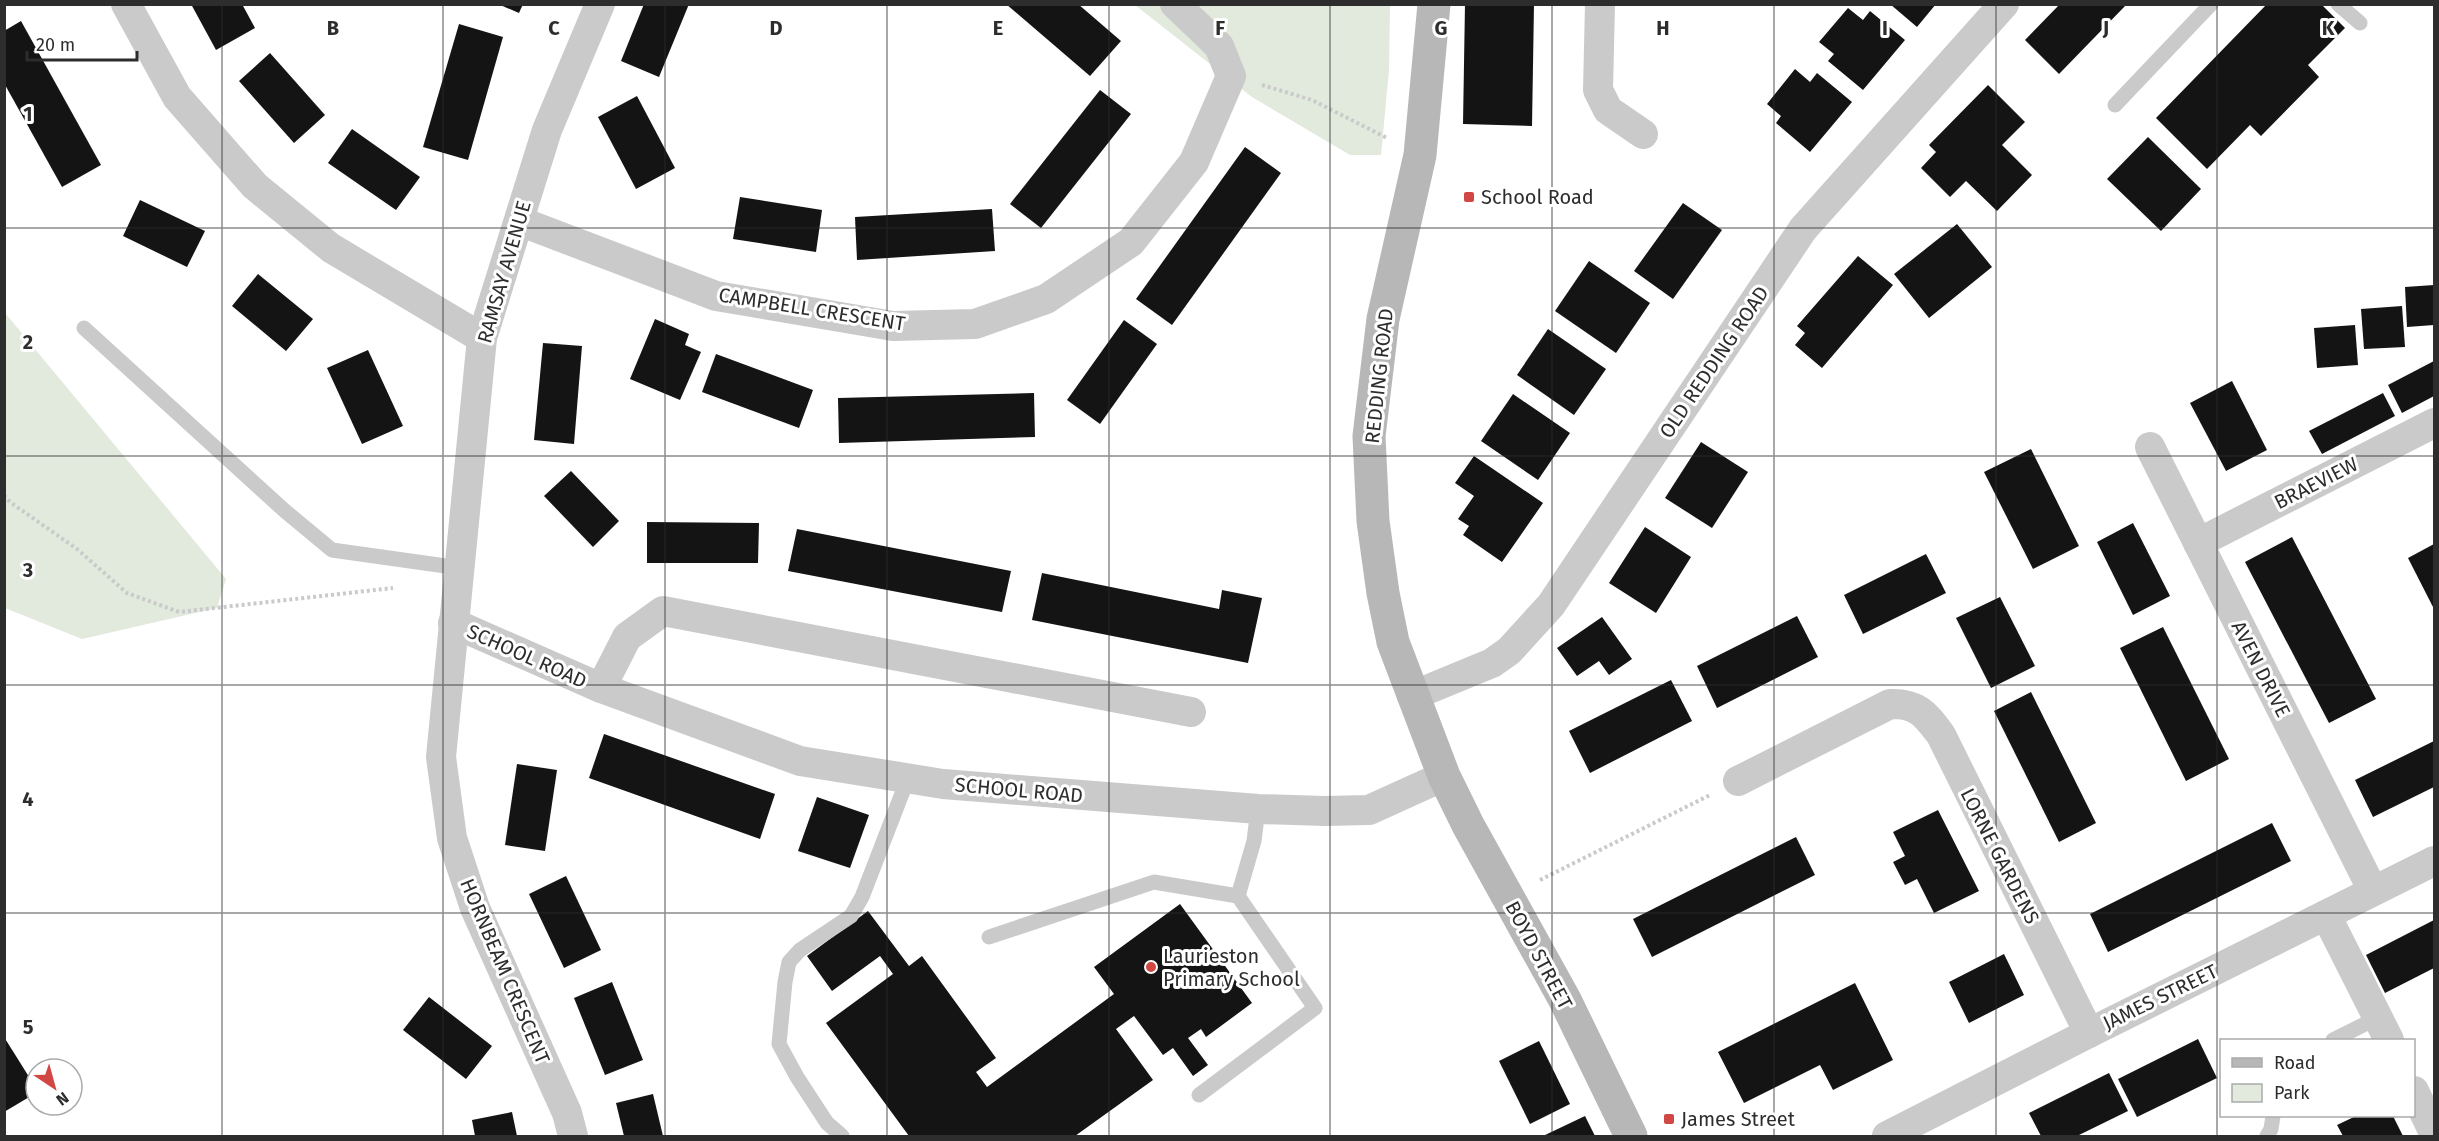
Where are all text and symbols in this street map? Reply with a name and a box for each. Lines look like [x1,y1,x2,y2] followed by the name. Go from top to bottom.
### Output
[327,16,339,40] text: B
[548,16,560,40] text: C
[769,16,783,40] text: D
[993,16,1003,40] text: E
[1215,16,1225,40] text: F
[1435,16,1447,40] text: G
[1656,16,1670,40] text: H
[1882,16,1888,40] text: I
[2102,16,2109,40] text: J
[2322,16,2335,40] text: K
[27,24,136,62] scale bar
[36,34,75,56] text: 20 m
[23,102,33,126] text: 1
[1481,185,1594,209] place label: School Road
[1462,190,1476,204] marker: School Road
[472,198,536,346] street label: RAMSAY AVENUE
[717,282,908,336] street label: CAMPBELL CRESCENT
[1654,282,1774,442] street label: OLD REDDING ROAD
[1360,307,1398,445] street label: REDDING ROAD
[23,330,33,354] text: 2
[2270,452,2362,514] street label: BRAEVIEW
[22,558,33,582] text: 3
[2227,617,2295,721] street label: AVEN DRIVE
[463,619,591,693] street label: SCHOOL ROAD
[954,772,1084,808] street label: SCHOOL ROAD
[1955,784,2045,928] street label: LORNE GARDENS
[22,787,34,811] text: 4
[455,875,555,1068] street label: HORNBEAM CRESCENT
[1500,897,1578,1014] street label: BOYD STREET
[1163,944,1300,991] place label: Laurieston Primary School
[2099,959,2222,1035] street label: JAMES STREET
[1144,960,1158,974] marker: Laurieston Primary School
[23,1015,34,1039] text: 5
[2220,1039,2415,1117] legend
[2274,1052,2316,1074] text: Road
[24,1057,84,1117] north arrow
[2274,1082,2310,1104] text: Park
[53,1088,72,1110] text: N
[1681,1107,1796,1131] place label: James Street
[1662,1112,1676,1126] marker: James Street

